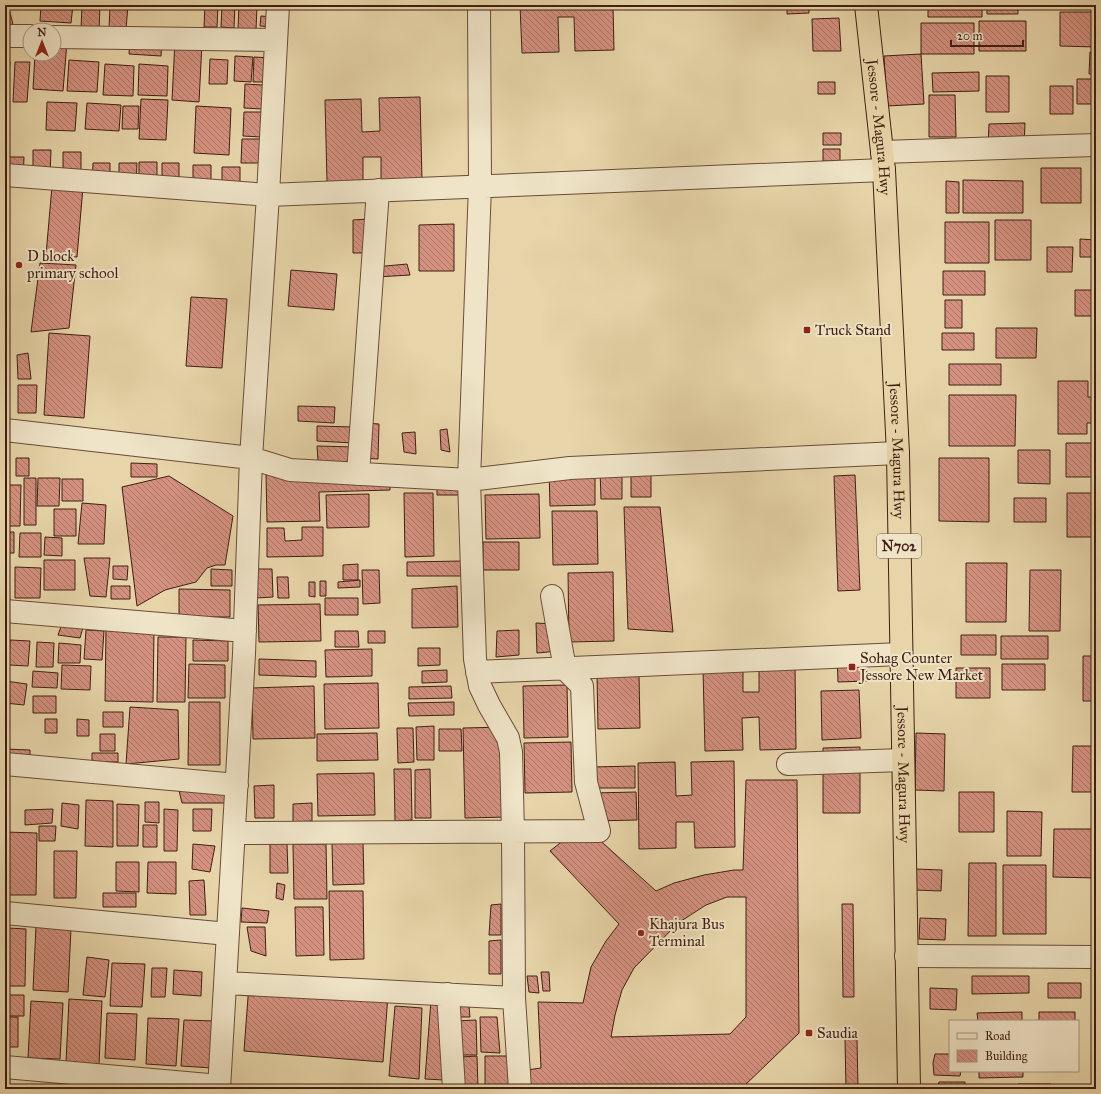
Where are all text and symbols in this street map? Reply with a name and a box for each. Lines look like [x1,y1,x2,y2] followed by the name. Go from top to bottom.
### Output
[22,22,62,62] north arrow
[951,22,1023,48] scale bar
[37,26,47,39] text: N
[957,29,983,43] text: 20 m
[862,56,894,197] street label: Jessore - Magura Hwy
[26,247,119,282] place label: D block primary school
[14,260,24,270] marker: D block primary school
[815,321,892,339] place label: Truck Stand
[802,325,812,335] marker: Truck Stand
[884,380,908,520] street label: Jessore - Magura Hwy
[877,534,921,558] road number: N702
[858,649,984,685] place label: Sohag Counter Jessore New Market
[847,662,857,672] marker: Sohag Counter Jessore New Market
[892,704,914,844] street label: Jessore - Magura Hwy
[649,915,725,950] place label: Khajura Bus Terminal
[636,928,646,938] marker: Khajura Bus Terminal
[949,1020,1079,1072] legend
[817,1024,859,1042] place label: Saudia
[804,1028,814,1038] marker: Saudia
[985,1029,1011,1043] text: Road
[985,1049,1028,1064] text: Building

